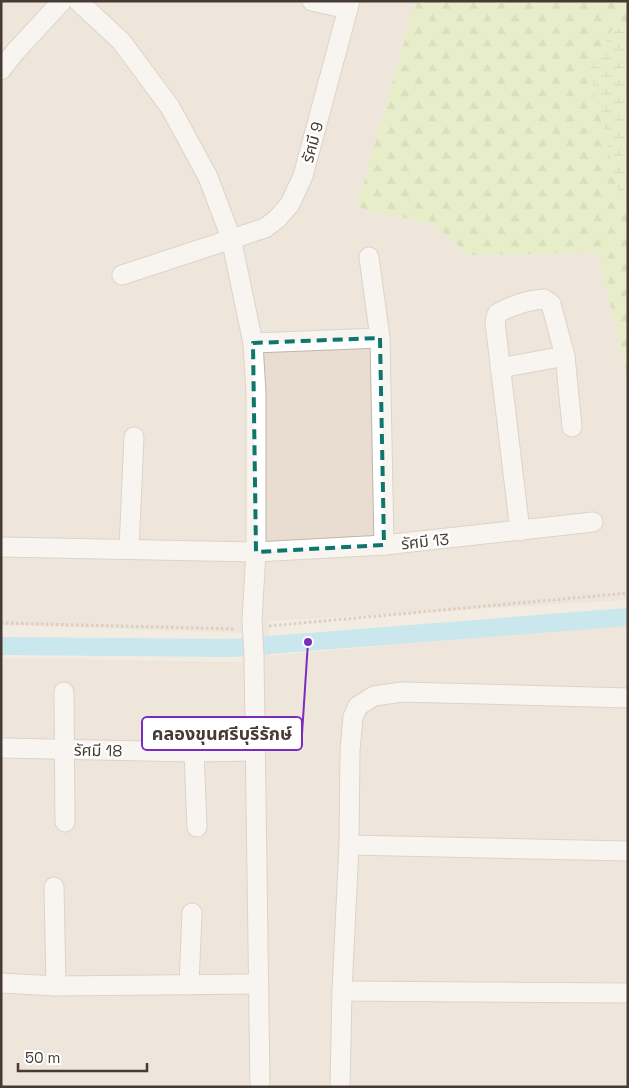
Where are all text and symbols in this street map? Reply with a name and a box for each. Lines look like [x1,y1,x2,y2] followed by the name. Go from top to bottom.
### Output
[297,119,328,165] street label: รัศมี 9
[400,529,450,554] street label: รัศมี 13
[142,717,302,750] callout: คลองขุนศรีบุรีรักษ์
[152,722,292,745] text: คลองขุนศรีบุรีรักษ์
[74,740,122,761] street label: รัศมี 18
[18,1040,146,1072] scale bar
[25,1048,60,1067] text: 50 m

